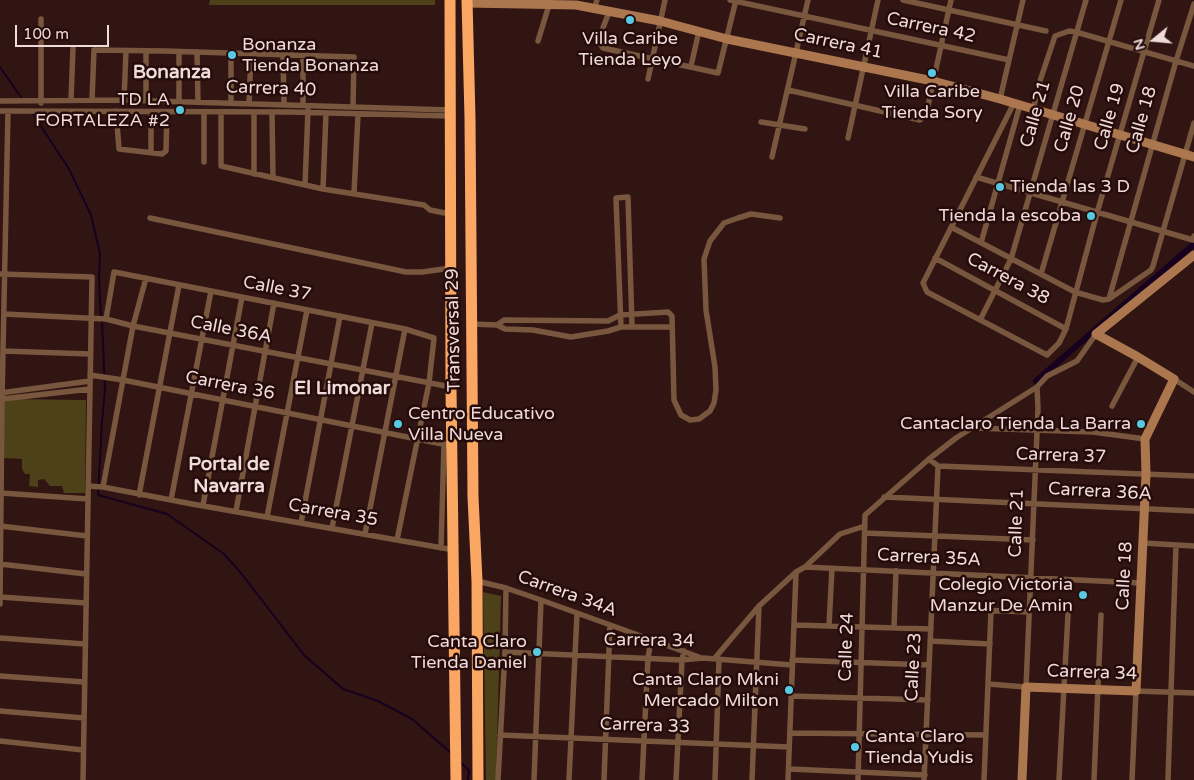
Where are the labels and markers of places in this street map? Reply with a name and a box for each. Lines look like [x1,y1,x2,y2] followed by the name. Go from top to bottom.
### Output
[624,14,636,26] marker: Villa Caribe Tienda Leyo
[578,28,682,70] place label: Villa Caribe Tienda Leyo
[242,34,379,76] place label: Bonanza Tienda Bonanza
[226,49,238,61] marker: Bonanza Tienda Bonanza
[926,67,938,79] marker: Villa Caribe Tienda Sory
[881,81,983,124] place label: Villa Caribe Tienda Sory
[35,89,170,132] place label: TD LA FORTALEZA #2
[174,104,186,116] marker: TD LA FORTALEZA #2
[1010,176,1130,198] place label: Tienda las 3 D
[994,181,1006,193] marker: Tienda las 3 D
[938,205,1081,227] place label: Tienda la escoba
[1085,210,1097,222] marker: Tienda la escoba
[408,403,555,446] place label: Centro Educativo Villa Nueva
[900,413,1131,435] place label: Cantaclaro Tienda La Barra
[392,418,404,430] marker: Centro Educativo Villa Nueva
[1135,418,1147,430] marker: Cantaclaro Tienda La Barra
[930,574,1073,616] place label: Colegio Victoria Manzur De Amin
[1077,589,1089,601] marker: Colegio Victoria Manzur De Amin
[411,631,527,674] place label: Canta Claro Tienda Daniel
[531,646,543,658] marker: Canta Claro Tienda Daniel
[632,669,779,712] place label: Canta Claro Mkni Mercado Milton
[783,684,795,696] marker: Canta Claro Mkni Mercado Milton
[865,726,973,769] place label: Canta Claro Tienda Yudis
[849,741,861,753] marker: Canta Claro Tienda Yudis

